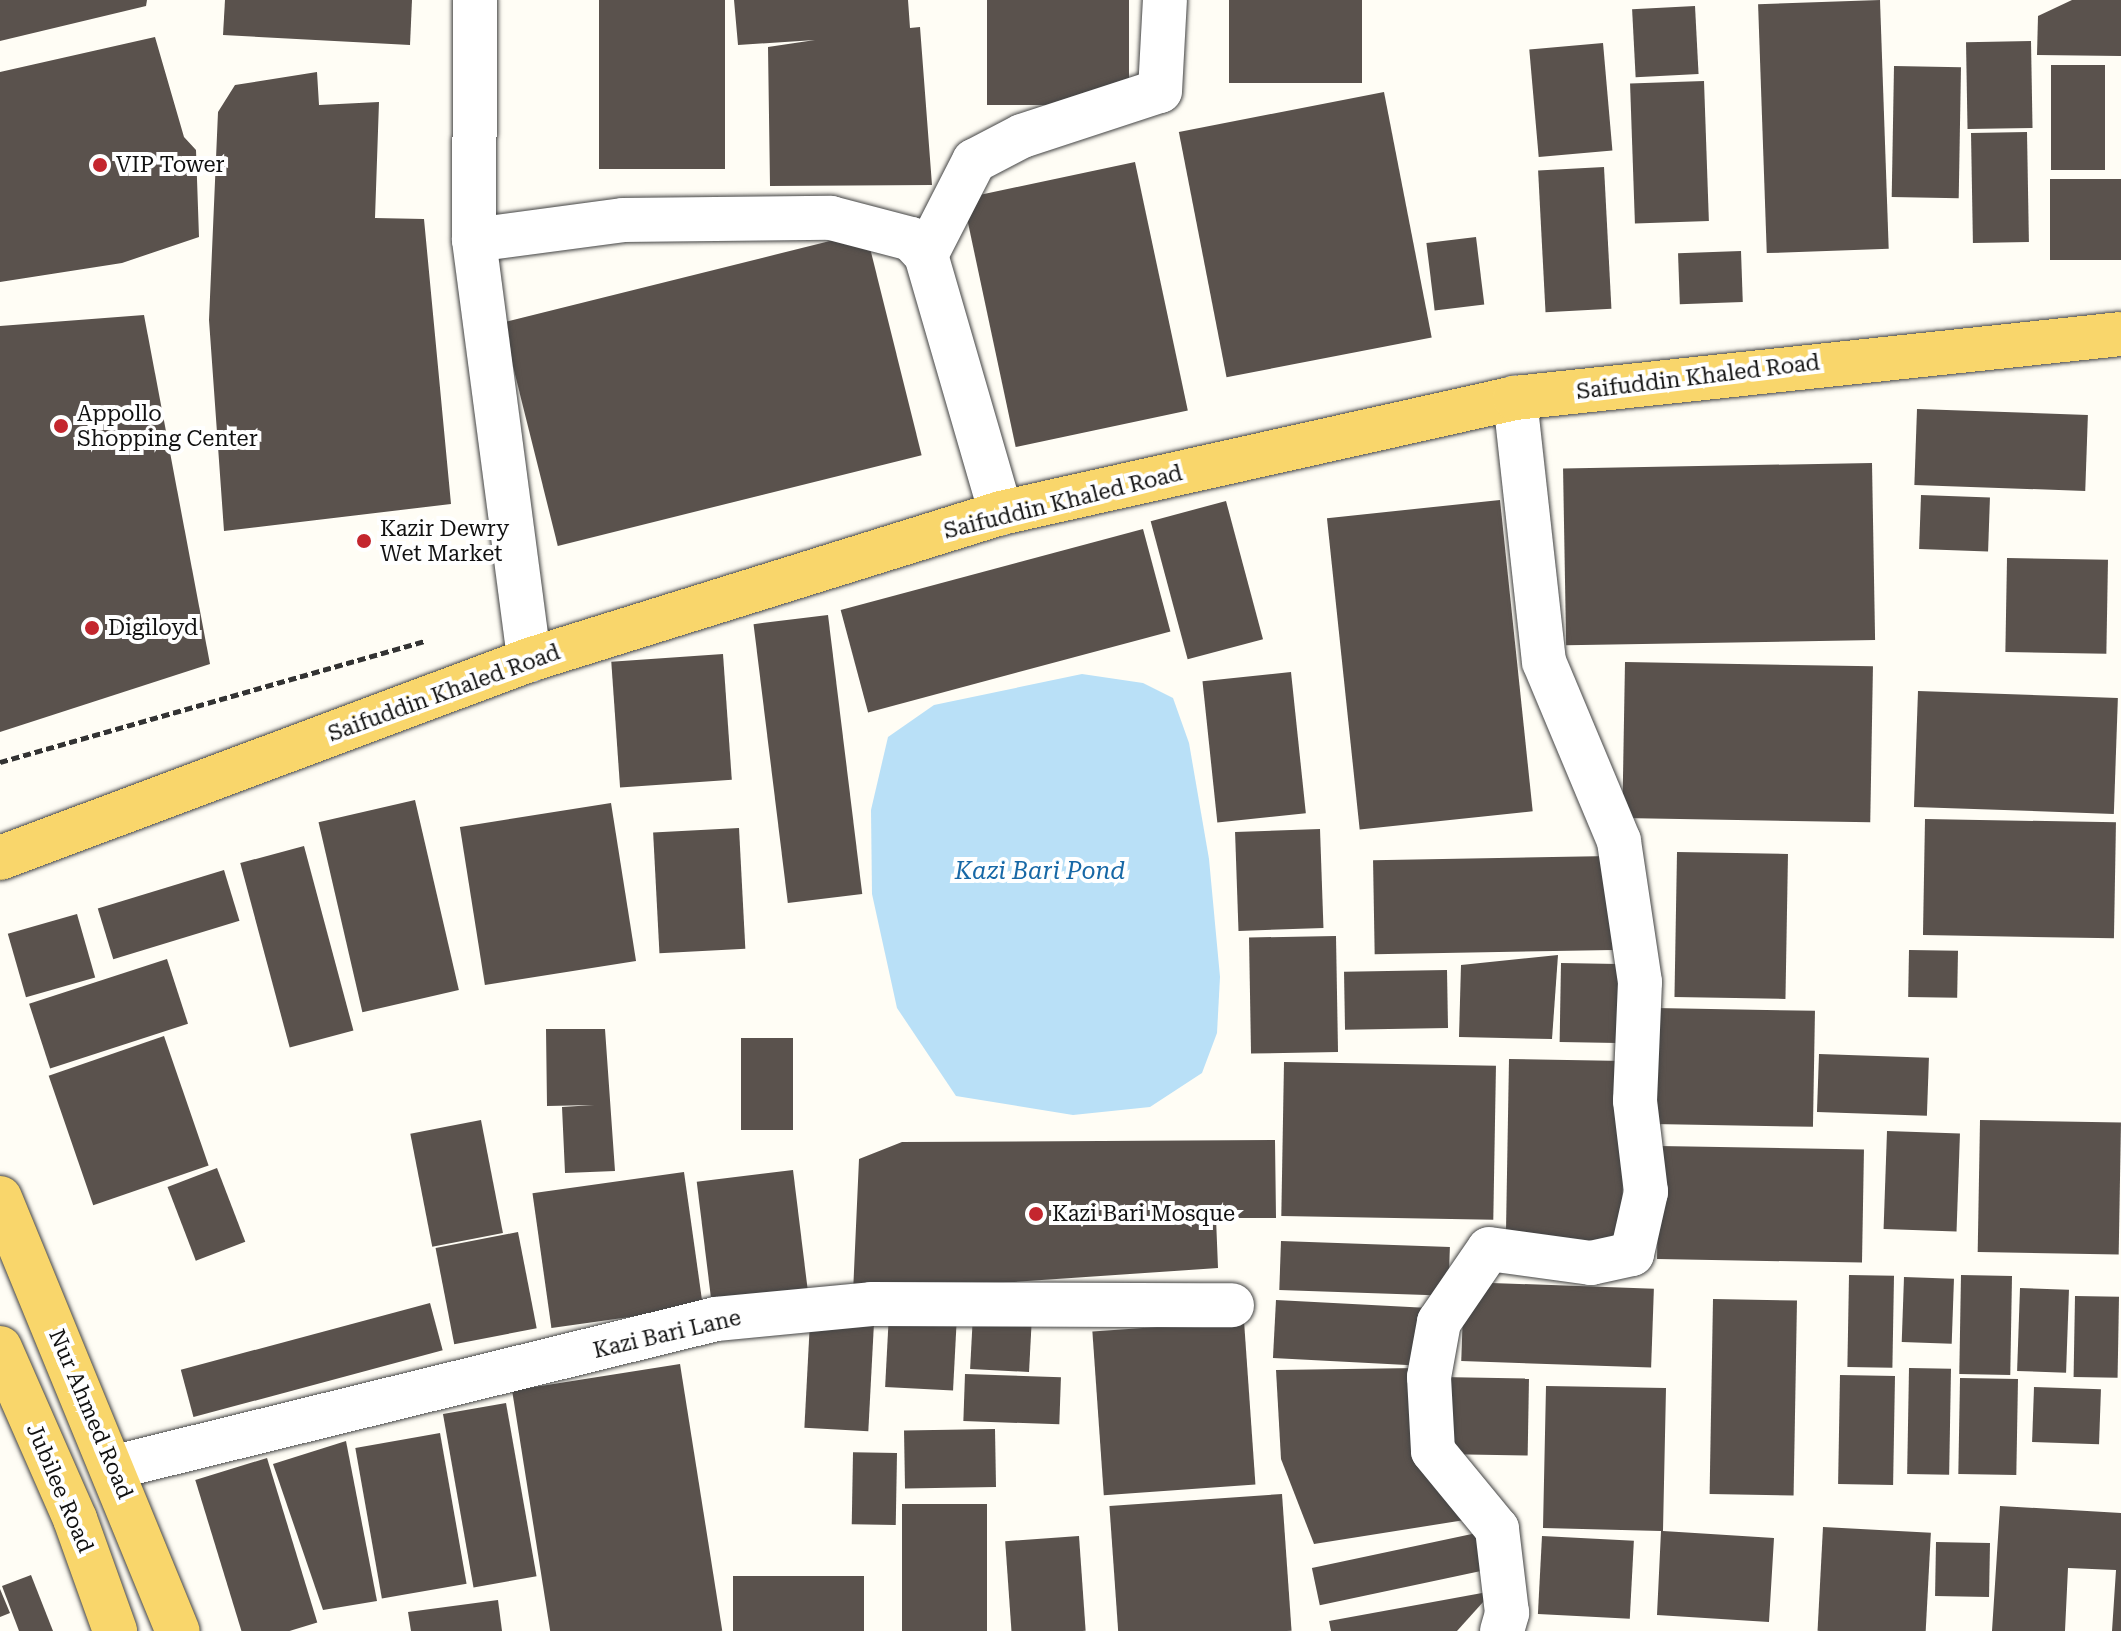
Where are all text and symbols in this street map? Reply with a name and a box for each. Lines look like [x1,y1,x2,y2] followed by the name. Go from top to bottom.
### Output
[116,152,225,178] place label: VIP Tower
[91,156,109,174] marker: VIP Tower
[1575,349,1821,405] street label: Saifuddin Khaled Road
[77,400,258,452] place label: Appollo Shopping Center
[52,417,70,435] marker: Appollo Shopping Center
[941,460,1185,544] street label: Saifuddin Khaled Road
[380,515,509,566] place label: Kazir Dewry Wet Market
[355,532,373,550] marker: Kazir Dewry Wet Market
[108,615,198,641] place label: Digiloyd
[83,619,101,637] marker: Digiloyd
[324,639,564,747] street label: Saifuddin Khaled Road
[955,858,1125,886] water label: Kazi Bari Pond
[1052,1201,1235,1227] place label: Kazi Bari Mosque
[1027,1205,1045,1223] marker: Kazi Bari Mosque
[591,1304,743,1364] street label: Kazi Bari Lane
[43,1325,139,1503] street label: Nur Ahmed Road
[21,1419,99,1557] street label: Jubilee Road

